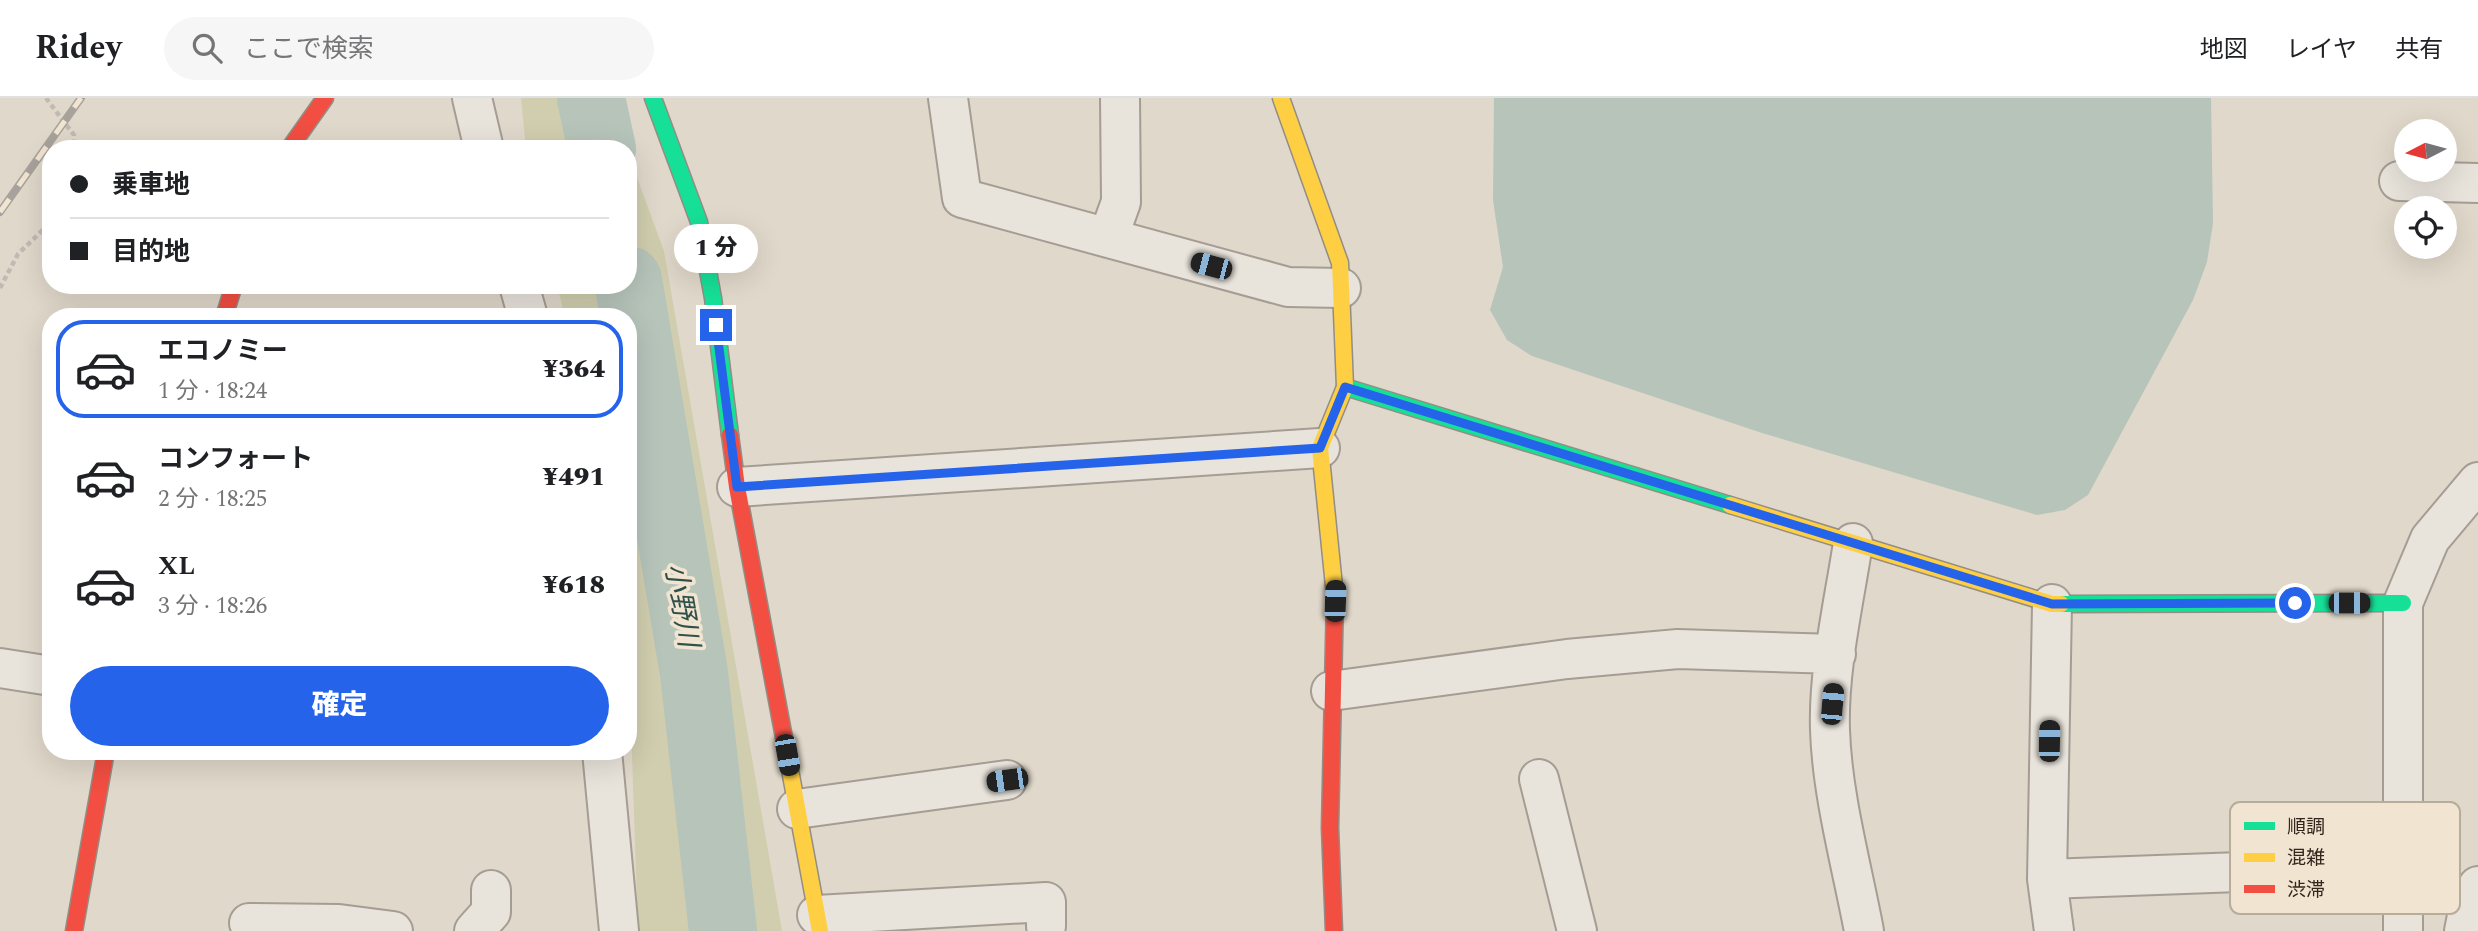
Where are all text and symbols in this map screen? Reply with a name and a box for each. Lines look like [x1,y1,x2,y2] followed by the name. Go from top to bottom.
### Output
[164,17,654,80] search box
[35,23,122,73] text: Ridey
[188,29,226,67] icon: search
[244,29,374,69] text: ここで検索
[2200,32,2248,68] text: 地図
[2286,32,2357,68] text: レイヤ
[2395,32,2443,68] text: 共有
[2394,119,2457,182] north arrow
[2394,119,2457,259] map controls
[112,165,190,205] text: 乗車地
[2394,196,2457,259] button: locate
[674,224,758,272] callout: 1 分
[695,231,737,266] text: 1 分
[112,232,190,272] text: 目的地
[1188,250,1235,282] car
[700,309,732,341] route end
[158,331,288,371] text: エコノミー
[74,338,137,401] icon: car
[543,349,605,389] text: ¥364
[158,374,267,409] text: 1 分 · 18:24
[158,439,313,479] text: コンフォート
[74,446,137,509] icon: car
[543,457,605,497] text: ¥491
[158,482,267,517] text: 2 分 · 18:25
[158,546,195,586] text: XL
[74,554,137,617] icon: car
[653,560,711,653] water label: 小野川
[543,565,605,605] text: ¥618
[1324,580,1347,622] car
[2279,587,2311,619] route start
[158,589,267,624] text: 3 分 · 18:26
[2329,593,2371,614] car
[70,666,609,746] button: 確定
[1820,682,1845,726] car
[2039,720,2060,762] car
[774,732,801,778] car
[985,767,1030,793] car
[2230,802,2460,914] legend
[2287,813,2325,842] text: 順調
[2287,844,2325,873] text: 混雑
[2287,876,2325,905] text: 渋滞

